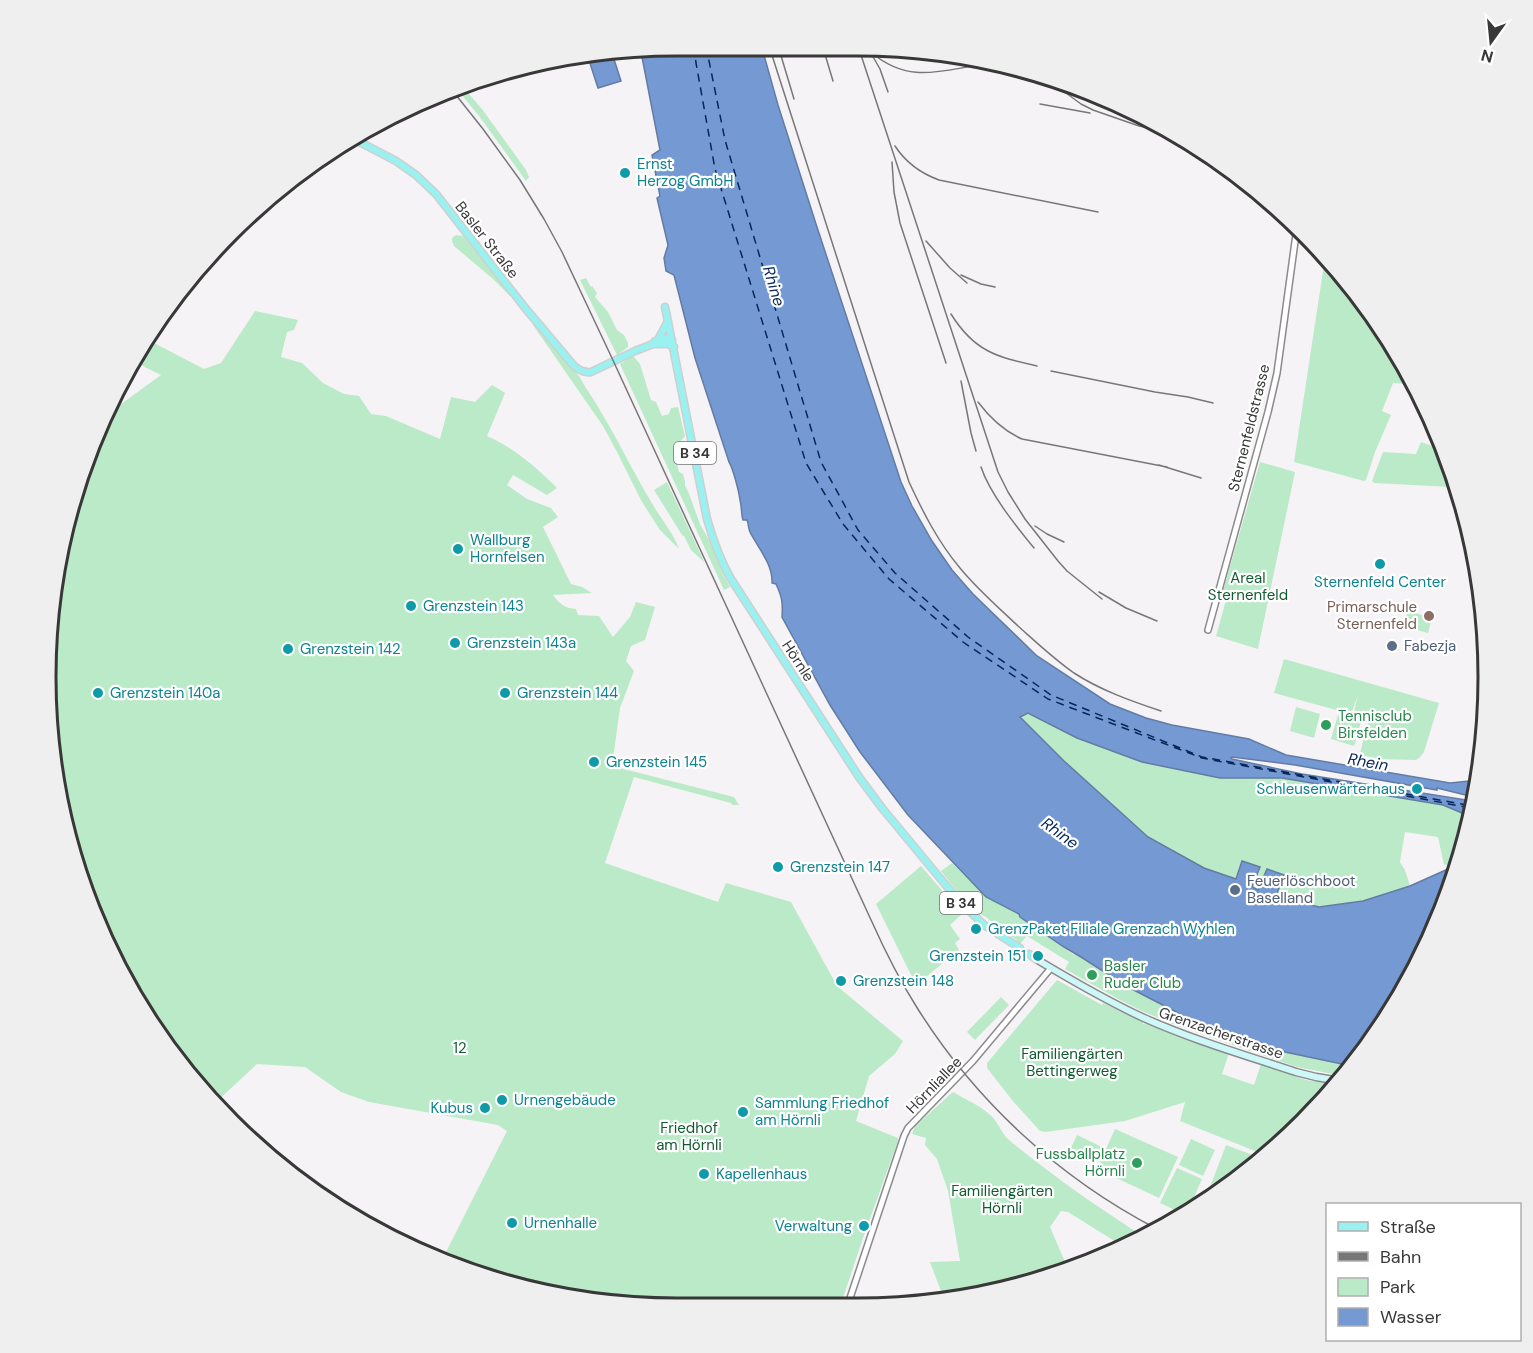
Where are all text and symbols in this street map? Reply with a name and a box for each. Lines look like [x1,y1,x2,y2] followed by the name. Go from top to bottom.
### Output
[1461,12,1521,72] north arrow
[1479,44,1496,68] text: N
[637,154,733,191] place label: Ernst Herzog GmbH
[618,166,632,180] marker: Ernst Herzog GmbH
[451,197,523,283] street label: Basler Straße
[758,263,790,309] water label: Rhine
[1223,362,1275,494] street label: Sternenfeldstrasse
[674,442,716,464] road number: B 34
[470,530,545,567] place label: Wallburg Hornfelsen
[451,542,465,556] marker: Wallburg Hornfelsen
[1373,557,1387,571] marker: Sternenfeld Center
[1208,568,1288,605] park label: Areal Sternenfeld
[1314,572,1446,592] place label: Sternenfeld Center
[423,596,524,616] place label: Grenzstein 143
[1327,597,1417,634] place label: Primarschule Sternenfeld
[404,599,418,613] marker: Grenzstein 143
[1422,609,1436,623] marker: Primarschule Sternenfeld
[467,633,576,653] place label: Grenzstein 143a
[448,636,462,650] marker: Grenzstein 143a
[1404,636,1456,656] place label: Fabezja
[777,637,819,685] street label: Hörnle
[300,639,401,659] place label: Grenzstein 142
[1385,639,1399,653] marker: Fabezja
[281,642,295,656] marker: Grenzstein 142
[110,683,220,703] place label: Grenzstein 140a
[517,683,618,703] place label: Grenzstein 144
[91,686,105,700] marker: Grenzstein 140a
[498,686,512,700] marker: Grenzstein 144
[1338,706,1412,743] place label: Tennisclub Birsfelden
[1319,718,1333,732] marker: Tennisclub Birsfelden
[1346,748,1390,776] water label: Rhein
[606,752,707,772] place label: Grenzstein 145
[587,755,601,769] marker: Grenzstein 145
[1256,779,1405,799] place label: Schleusenwärterhaus
[1410,782,1424,796] marker: Schleusenwärterhaus
[1037,812,1083,854] water label: Rhine
[790,857,890,877] place label: Grenzstein 147
[771,860,785,874] marker: Grenzstein 147
[1247,871,1356,908] place label: Feuerlöschboot Baselland
[1228,883,1242,897] marker: Feuerlöschboot Baselland
[940,892,982,914] road number: B 34
[988,919,1235,939] place label: GrenzPaket Filiale Grenzach Wyhlen
[969,922,983,936] marker: GrenzPaket Filiale Grenzach Wyhlen
[929,946,1026,966] place label: Grenzstein 151
[1031,949,1045,963] marker: Grenzstein 151
[1104,956,1181,993] place label: Basler Ruder Club
[1085,968,1099,982] marker: Basler Ruder Club
[853,971,954,991] place label: Grenzstein 148
[834,974,848,988] marker: Grenzstein 148
[1156,1002,1286,1064] street label: Grenzacherstrasse
[453,1038,467,1058] park label: 12
[1021,1044,1123,1081] park label: Familiengärten Bettingerweg
[902,1052,966,1118] street label: Hörnliallee
[514,1090,616,1110] place label: Urnengebäude
[495,1093,509,1107] marker: Urnengebäude
[755,1093,889,1130] place label: Sammlung Friedhof am Hörnli
[430,1098,473,1118] place label: Kubus
[478,1101,492,1115] marker: Kubus
[736,1105,750,1119] marker: Sammlung Friedhof am Hörnli
[656,1118,722,1155] park label: Friedhof am Hörnli
[1036,1144,1125,1181] place label: Fussballplatz Hörnli
[1130,1156,1144,1170] marker: Fussballplatz Hörnli
[716,1164,807,1184] place label: Kapellenhaus
[697,1167,711,1181] marker: Kapellenhaus
[951,1181,1053,1218] park label: Familiengärten Hörnli
[1326,1203,1521,1341] legend
[524,1213,597,1233] place label: Urnenhalle
[1380,1215,1436,1239] text: Straße
[505,1216,519,1230] marker: Urnenhalle
[775,1216,852,1236] place label: Verwaltung
[857,1219,871,1233] marker: Verwaltung
[1380,1245,1421,1269] text: Bahn
[1380,1275,1416,1299] text: Park
[1380,1305,1442,1329] text: Wasser

